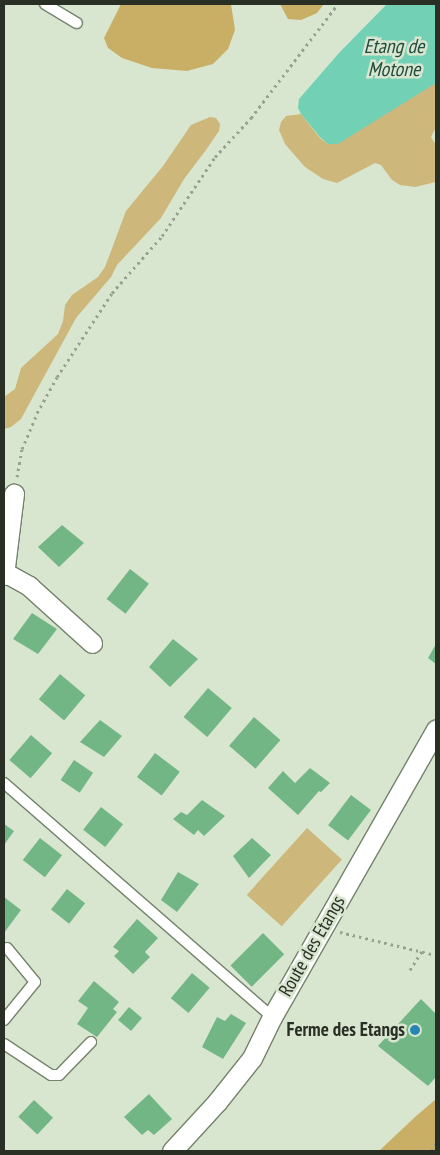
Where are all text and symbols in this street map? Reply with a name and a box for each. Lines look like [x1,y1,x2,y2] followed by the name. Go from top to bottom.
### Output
[364,34,424,81] water label: Etang de Motone
[274,892,350,1000] street label: Route des Etangs
[286,1019,405,1041] place label: Ferme des Etangs
[409,1024,421,1036] marker: Ferme des Etangs

